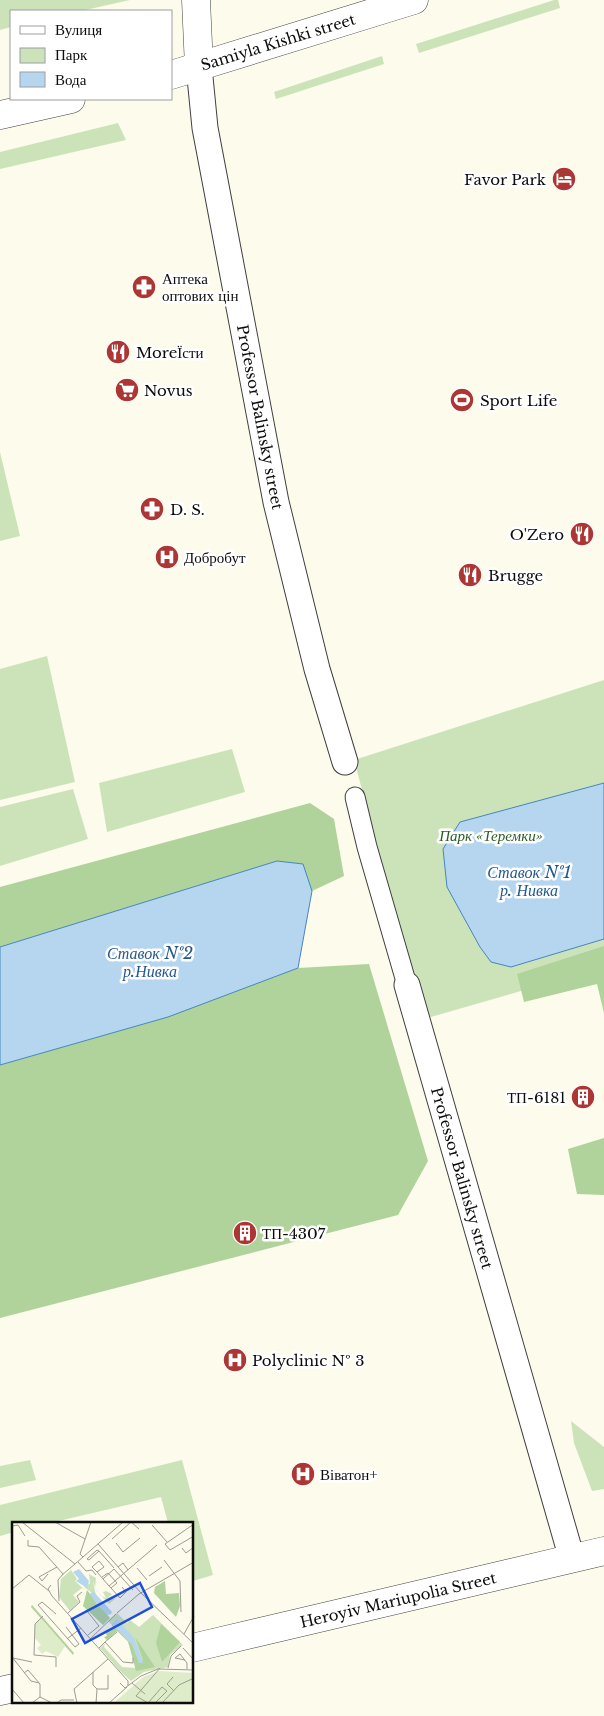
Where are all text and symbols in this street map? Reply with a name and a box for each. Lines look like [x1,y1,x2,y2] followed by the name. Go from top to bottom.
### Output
[198,9,358,75] street label: Samiyla Kishki street
[10,10,172,100] legend
[55,20,102,39] text: Вулиця
[55,45,88,64] text: Парк
[55,70,87,89] text: Вода
[551,166,577,192] hotel icon: Favor Park
[464,170,547,189] place label: Favor Park
[162,269,239,305] place label: Аптека оптових цін
[131,274,157,300] pharmacy icon: Аптека оптових цін
[233,323,287,511] street label: Professor Balinsky street
[105,339,131,365] restaurant icon: MoreЇсти
[136,343,204,362] place label: MoreЇсти
[114,377,140,403] supermarket icon: Novus
[144,381,193,400] place label: Novus
[449,387,475,413] sports icon: Sport Life
[480,391,557,410] place label: Sport Life
[139,496,165,522] pharmacy icon: D. S.
[170,500,205,519] place label: D. S.
[569,521,595,547] restaurant icon: O'Zero
[510,525,564,544] place label: O'Zero
[154,544,180,570] hospital icon: Добробут
[184,548,246,567] place label: Добробут
[457,562,483,588] restaurant icon: Brugge
[488,566,543,585] place label: Brugge
[438,826,543,845] park label: Парк «Теремки»
[487,862,571,900] water label: Ставок №1 р. Нивка
[107,943,193,981] water label: Ставок №2 р.Нивка
[570,1084,596,1110] building icon: ТП-6181
[427,1085,497,1271] street label: Professor Balinsky street
[507,1088,566,1107] place label: ТП-6181
[232,1220,258,1246] building icon: ТП-4307
[262,1224,326,1243] place label: ТП-4307
[222,1347,248,1373] hospital icon: Polyclinic № 3
[252,1351,364,1370] place label: Polyclinic № 3
[290,1461,316,1487] hospital icon: Віватон+
[320,1465,377,1484] place label: Віватон+
[12,1522,194,1704] inset map
[298,1568,498,1632] street label: Heroyiv Mariupolia Street

